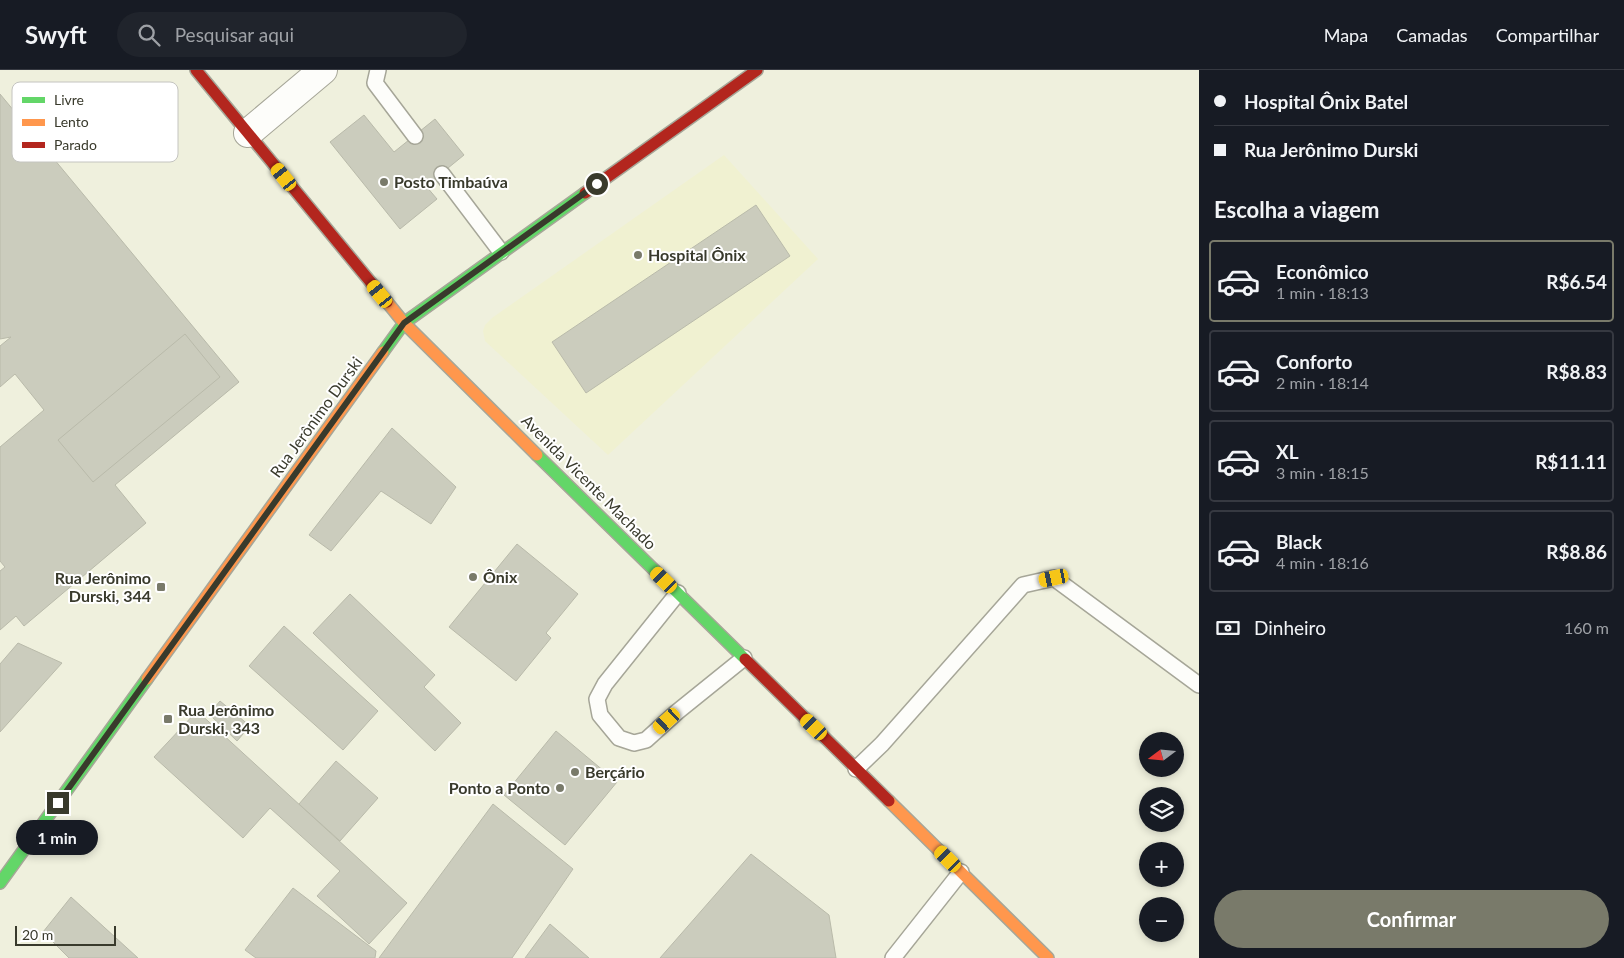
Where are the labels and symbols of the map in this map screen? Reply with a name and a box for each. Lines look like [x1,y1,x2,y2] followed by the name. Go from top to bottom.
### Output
[12,82,178,162] legend
[54,91,84,108] text: Livre
[54,113,89,130] text: Lento
[54,136,97,153] text: Parado
[268,161,299,193] car
[394,172,508,191] place label: Posto Timbaúva
[586,173,608,195] route start
[378,176,390,188] marker: Posto Timbaúva
[648,245,746,264] place label: Hospital Ônix
[632,249,644,261] marker: Hospital Ônix
[364,278,395,310] car
[265,353,366,481] street label: Rua Jerônimo Durski
[518,410,661,553] street label: Avenida Vicente Machado
[647,564,680,596] car
[483,567,518,586] place label: Ônix
[55,568,151,605] place label: Rua Jerônimo Durski, 344
[1037,568,1070,588] car
[467,571,479,583] marker: Ônix
[155,581,167,593] marker: Rua Jerônimo Durski, 344
[178,700,274,737] place label: Rua Jerônimo Durski, 343
[650,705,683,737] car
[797,711,830,743] car
[162,713,174,725] marker: Rua Jerônimo Durski, 343
[1139,732,1184,778] north arrow
[585,762,645,781] place label: Berçário
[569,766,581,778] marker: Berçário
[449,778,550,797] place label: Ponto a Ponto
[554,782,566,794] marker: Ponto a Ponto
[47,792,69,814] route end
[17,820,99,856] callout: 1 min
[932,843,963,875] car
[15,923,116,946] scale bar

